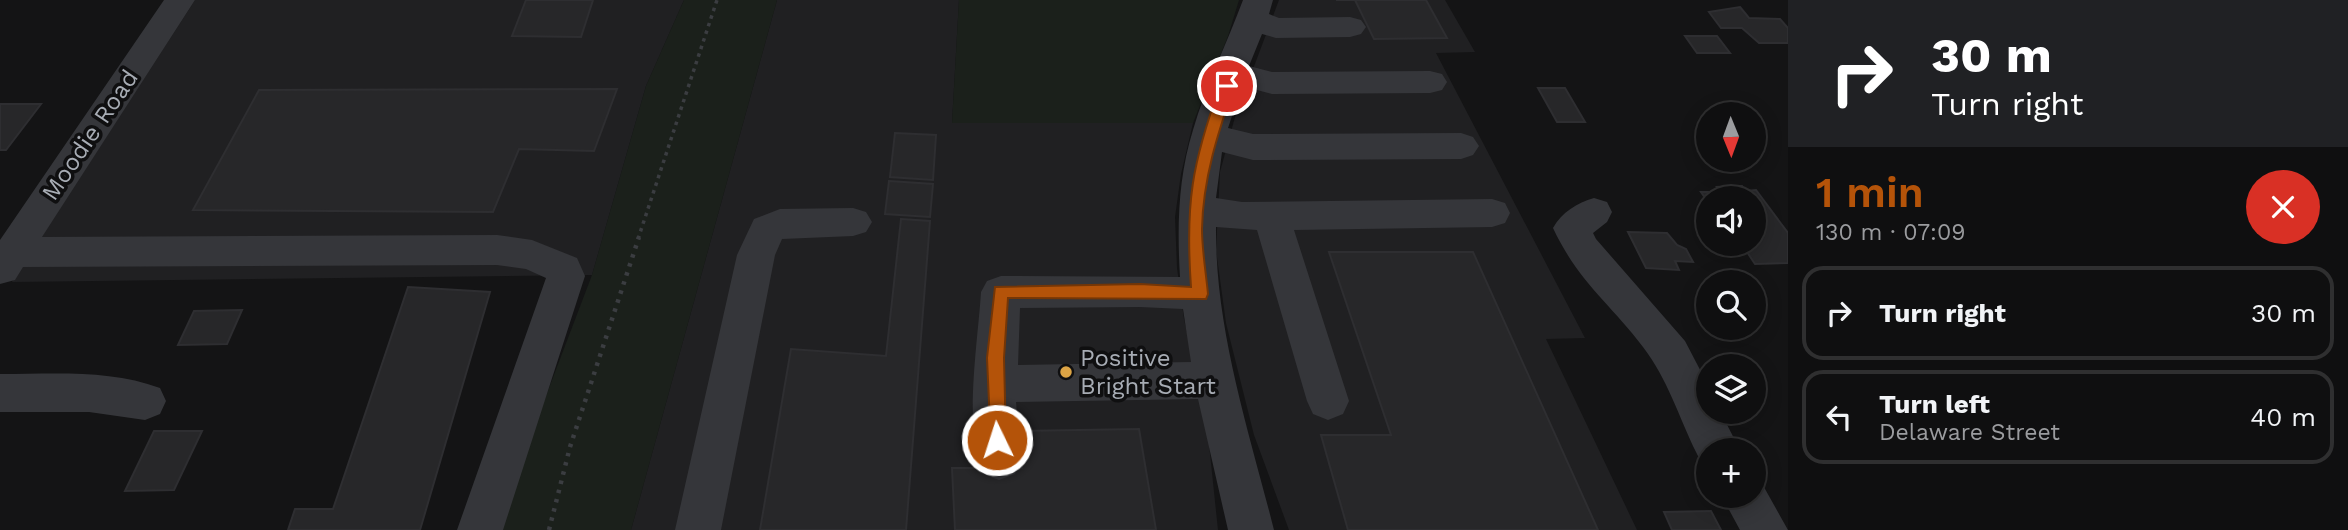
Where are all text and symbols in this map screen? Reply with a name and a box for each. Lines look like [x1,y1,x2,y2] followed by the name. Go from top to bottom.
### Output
[1931,26,2052,84] text: 30 m
[1816,28,1907,119] icon: right
[1197,56,1257,116] pin
[36,65,144,205] street label: Moodie Road
[1208,67,1246,105] icon: arrive
[1931,85,2083,123] text: Turn right
[1696,102,1766,172] north arrow
[1696,102,1766,508] map controls
[1816,168,1924,217] text: 1 min
[2246,170,2320,244] button: close
[1696,186,1766,256] button: sound
[1816,219,1965,246] text: 130 m · 07:09
[1696,270,1766,340] button: search
[1820,294,1858,332] icon: right
[1879,298,2006,328] text: Turn right
[2251,298,2316,328] text: 30 m
[1080,344,1216,400] place label: Positive Bright Start
[1696,354,1766,424] button: layers
[1058,364,1074,380] marker: Positive Bright Start
[1879,389,1990,419] text: Turn left
[1820,398,1858,436] icon: left
[2250,402,2316,432] text: 40 m
[960,403,1034,477] position arrow
[1879,419,2060,446] text: Delaware Street
[1696,438,1766,508] button: +

